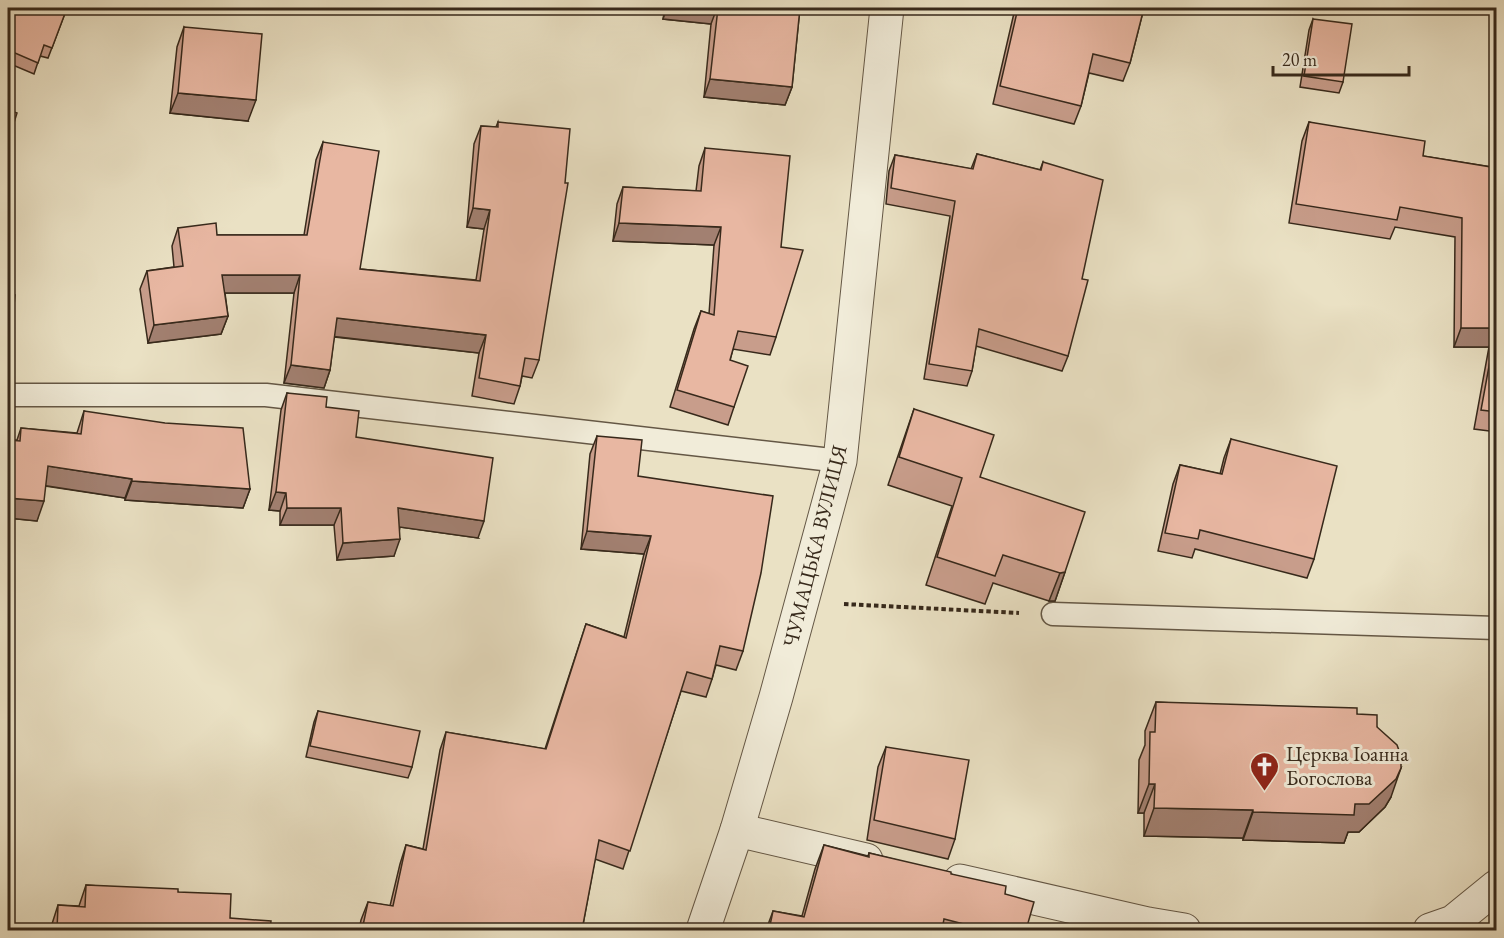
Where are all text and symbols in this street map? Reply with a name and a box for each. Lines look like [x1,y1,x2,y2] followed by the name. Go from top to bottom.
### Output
[1273,39,1410,77] scale bar
[1282,48,1317,71] text: 20 m
[776,442,853,650] street label: ЧУМАЦЬКА ВУЛИЦЯ
[1286,740,1409,791] place label: Церква Іоанна Богослова
[1249,750,1281,792] church icon: Церква Іоанна Богослова

